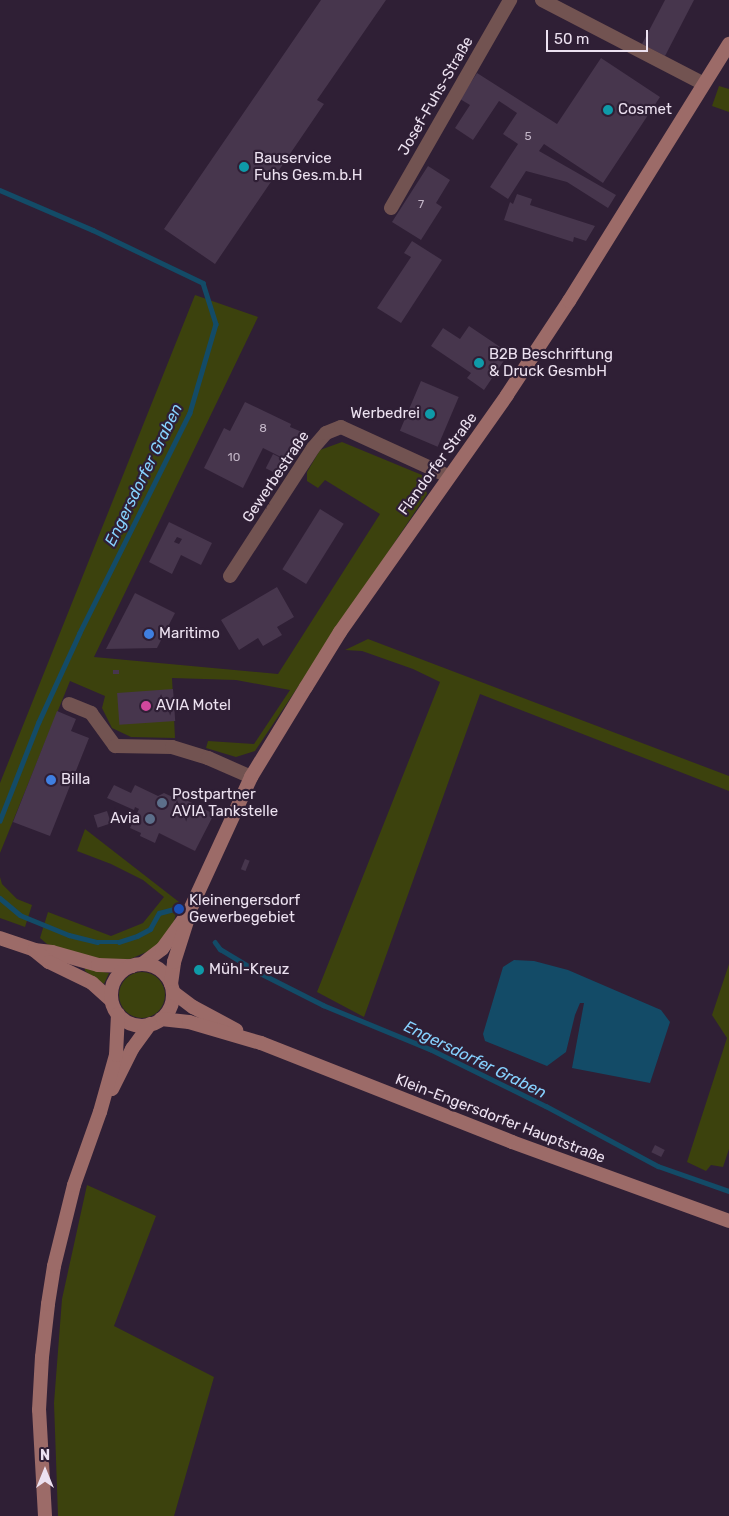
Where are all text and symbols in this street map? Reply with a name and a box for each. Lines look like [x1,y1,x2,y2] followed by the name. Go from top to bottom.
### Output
[549,20,652,52] scale bar
[554,30,589,48] text: 50 m
[395,33,477,159] street label: Josef-Fuhs-Straße
[618,101,672,119] place label: Cosmet
[602,104,614,116] marker: Cosmet
[524,130,532,144] house number: 5
[254,149,362,184] place label: Bauservice Fuhs Ges.m.b.H
[238,161,250,173] marker: Bauservice Fuhs Ges.m.b.H
[418,198,424,212] house number: 7
[489,345,613,380] place label: B2B Beschriftung & Druck GesmbH
[473,357,485,369] marker: B2B Beschriftung & Druck GesmbH
[101,400,187,550] water label: Engersdorfer Graben
[350,405,420,423] place label: Werbedrei
[424,408,436,420] marker: Werbedrei
[395,409,481,519] street label: Flandorfer Straße
[259,422,267,436] house number: 8
[239,428,313,526] street label: Gewerbestraße
[228,451,240,465] house number: 10
[159,625,220,643] place label: Maritimo
[143,628,155,640] marker: Maritimo
[156,697,231,715] place label: AVIA Motel
[140,700,152,712] marker: AVIA Motel
[61,771,90,789] place label: Billa
[45,774,57,786] marker: Billa
[172,785,279,820] place label: Postpartner AVIA Tankstelle
[156,797,168,809] marker: Postpartner AVIA Tankstelle
[110,810,140,828] place label: Avia
[144,813,156,825] marker: Avia
[189,891,300,926] place label: Kleinengersdorf Gewerbegebiet
[173,903,185,915] marker: Kleinengersdorf Gewerbegebiet
[209,961,290,979] place label: Mühl-Kreuz
[193,964,205,976] marker: Mühl-Kreuz
[400,1017,550,1103] water label: Engersdorfer Graben
[392,1070,608,1168] street label: Klein-Engersdorfer Hauptstraße
[20,1446,70,1496] north arrow
[40,1447,50,1464] text: N

